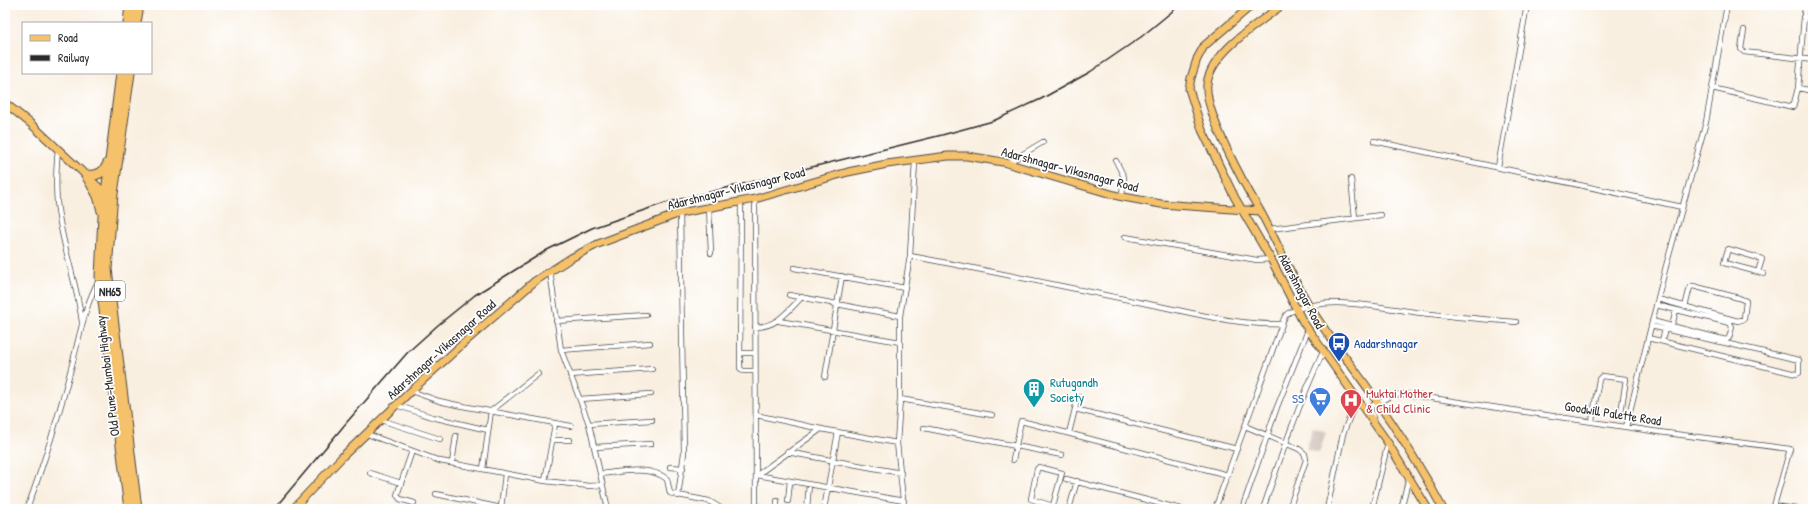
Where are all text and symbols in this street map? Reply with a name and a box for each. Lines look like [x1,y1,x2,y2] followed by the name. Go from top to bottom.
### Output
[22,22,152,74] legend
[58,29,78,46] text: Road
[58,49,89,66] text: Railway
[1000,142,1140,196] street label: Adarshnagar-Vikasnagar Road
[665,162,807,214] street label: Adarshnagar-Vikasnagar Road
[1275,250,1329,332] street label: Adarshnagar Road
[95,281,125,301] road number: NH65
[383,295,499,403] street label: Adarshnagar-Vikasnagar Road
[91,314,123,437] street label: Old Pune–Mumbai Highway
[1326,330,1352,363] bus stop icon: Aadarshnagar
[1354,334,1418,352] place label: Aadarshnagar
[1050,373,1099,406] place label: Rutugandh Society
[1021,376,1047,409] building icon: Rutugandh Society
[1366,384,1433,417] place label: Muktai Mother & Child Clinic
[1307,385,1333,418] supermarket icon: SS
[1338,387,1364,420] hospital icon: Muktai Mother & Child Clinic
[1292,389,1304,407] place label: SS
[1563,396,1663,430] street label: Goodwill Palette Road

